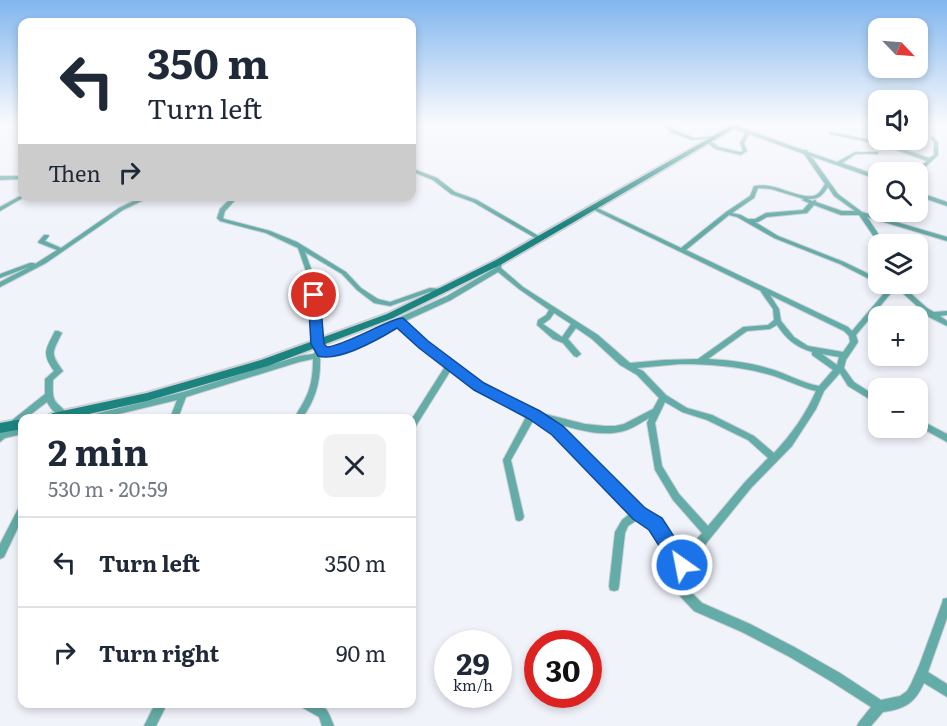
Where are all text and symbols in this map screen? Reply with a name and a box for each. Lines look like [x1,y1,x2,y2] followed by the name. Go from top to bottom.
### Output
[868,18,928,78] north arrow
[868,18,928,438] map controls
[147,30,269,92] text: 350 m
[48,42,126,120] icon: left
[147,87,262,127] text: Turn left
[868,90,928,150] button: sound
[48,156,101,189] text: Then
[113,156,146,189] icon: right
[868,162,928,222] button: search
[868,234,928,294] button: layers
[288,269,339,320] pin
[297,278,330,311] icon: arrive
[868,306,928,366] button: +
[868,378,928,438] button: −
[48,424,149,477] text: 2 min
[323,434,386,497] button: close
[48,473,168,503] text: 530 m · 20:59
[650,533,714,597] position arrow
[48,546,81,579] icon: left
[99,546,200,579] text: Turn left
[325,546,386,579] text: 350 m
[524,630,602,708] speed limit sign: 30
[48,636,81,669] icon: right
[99,636,219,669] text: Turn right
[336,636,386,669] text: 90 m
[456,640,490,684] text: 29
[453,673,493,696] text: km/h

